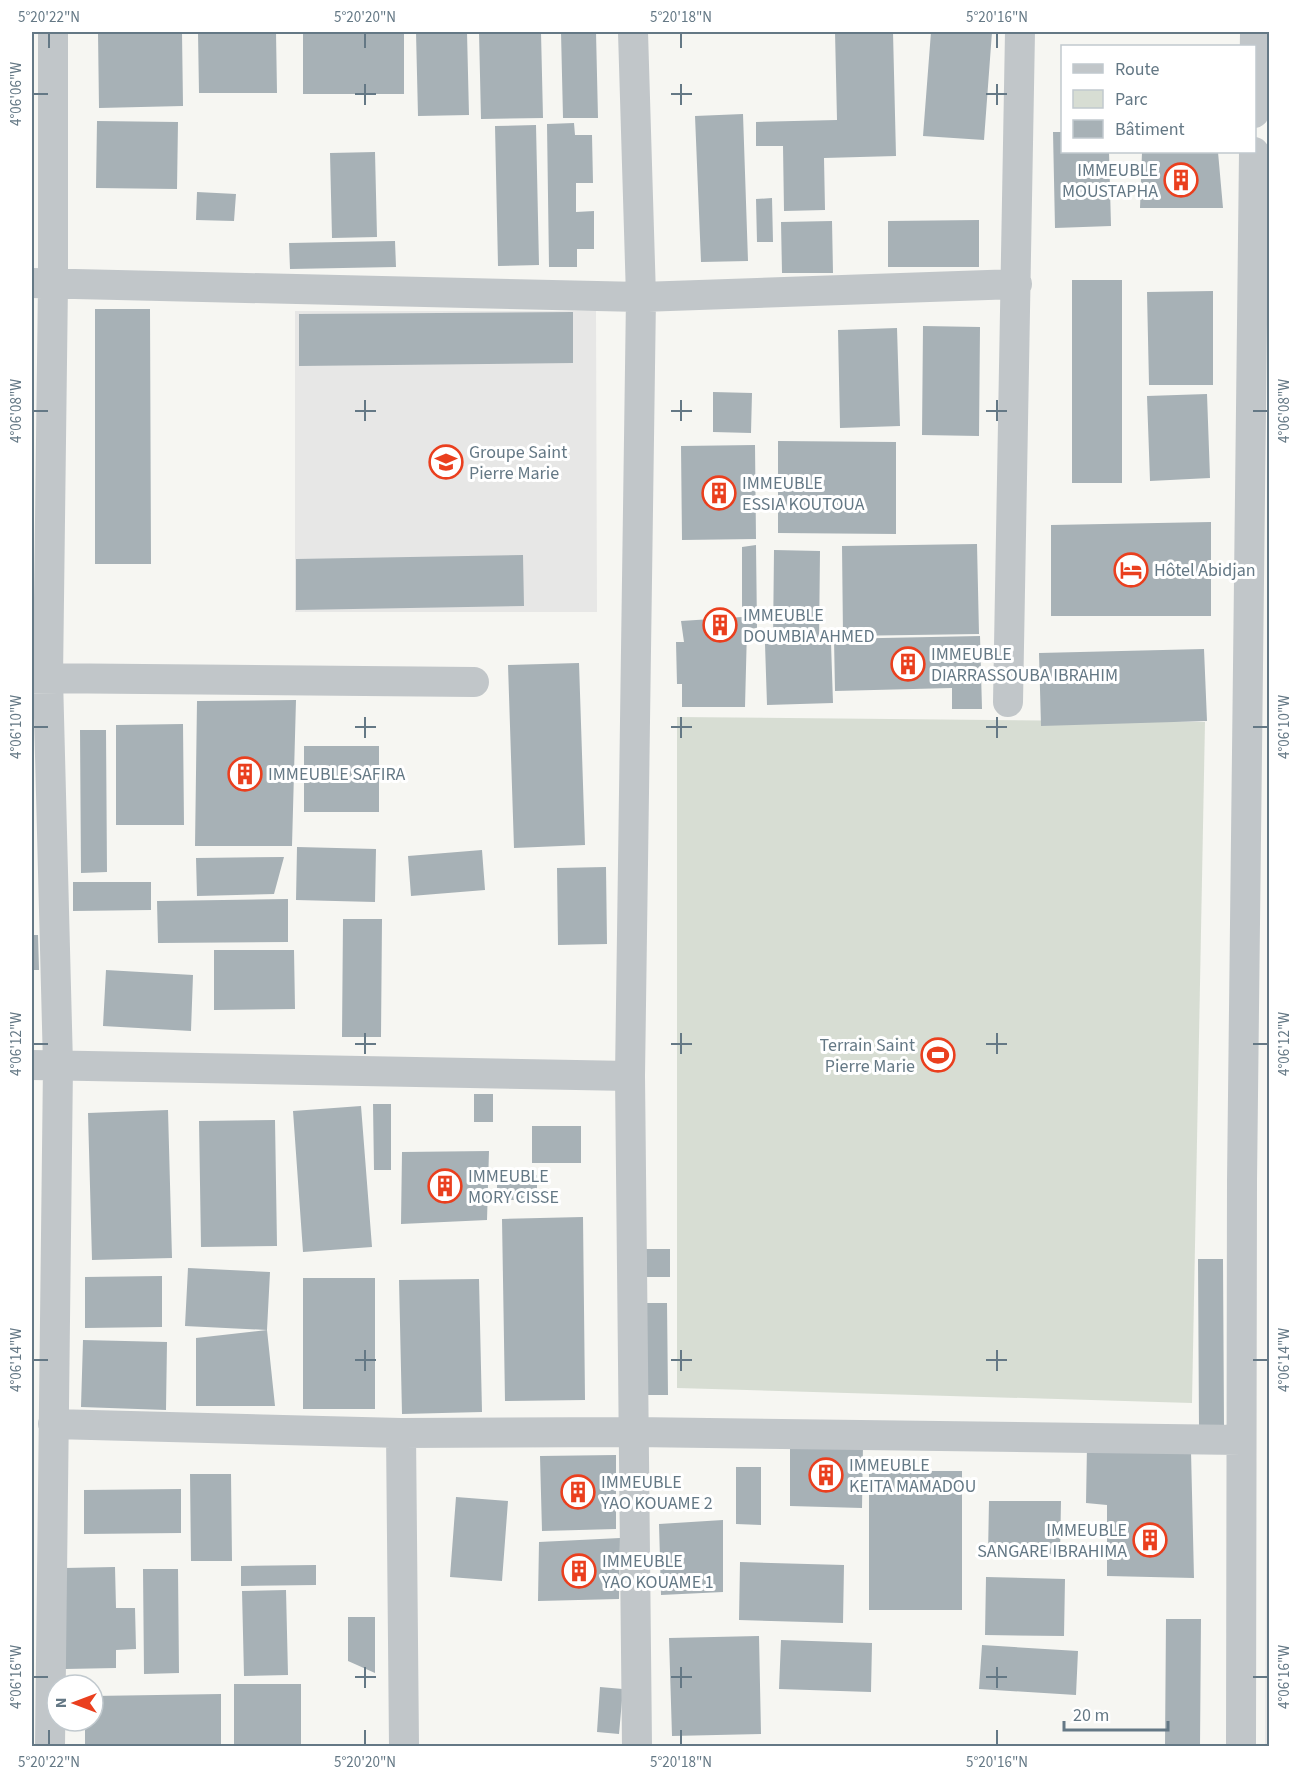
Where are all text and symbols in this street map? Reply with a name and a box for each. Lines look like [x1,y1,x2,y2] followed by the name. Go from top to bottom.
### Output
[18,7,80,28] text: 5°20'22"N
[334,7,396,28] text: 5°20'20"N
[650,7,712,28] text: 5°20'18"N
[966,7,1028,28] text: 5°20'16"N
[1061,45,1256,153] legend
[1115,57,1159,82] text: Route
[6,62,27,126] text: 4°06'06"W
[1115,87,1148,112] text: Parc
[1115,117,1185,142] text: Bâtiment
[1062,158,1158,204] place label: IMMEUBLE MOUSTAPHA
[1163,162,1199,198] building icon: IMMEUBLE MOUSTAPHA
[6,379,27,443] text: 4°06'08"W
[1274,379,1295,443] text: 4°06'08"W
[469,440,567,486] place label: Groupe Saint Pierre Marie
[428,444,464,480] school or university icon: Groupe Saint Pierre Marie
[742,471,865,517] place label: IMMEUBLE ESSIA KOUTOUA
[701,475,737,511] building icon: IMMEUBLE ESSIA KOUTOUA
[1113,552,1149,588] hotel icon: Hôtel Abidjan
[1154,558,1256,583] place label: Hôtel Abidjan
[743,603,875,649] place label: IMMEUBLE DOUMBIA AHMED
[702,607,738,643] building icon: IMMEUBLE DOUMBIA AHMED
[931,642,1118,688] place label: IMMEUBLE DIARRASSOUBA IBRAHIM
[890,646,926,682] building icon: IMMEUBLE DIARRASSOUBA IBRAHIM
[6,695,27,759] text: 4°06'10"W
[1274,695,1295,759] text: 4°06'10"W
[227,756,263,792] building icon: IMMEUBLE SAFIRA
[268,762,406,787] place label: IMMEUBLE SAFIRA
[6,1012,27,1076] text: 4°06'12"W
[1274,1012,1295,1076] text: 4°06'12"W
[820,1033,915,1079] place label: Terrain Saint Pierre Marie
[920,1037,956,1073] sports icon: Terrain Saint Pierre Marie
[468,1164,559,1210] place label: IMMEUBLE MORY CISSE
[427,1168,463,1204] building icon: IMMEUBLE MORY CISSE
[6,1328,27,1392] text: 4°06'14"W
[1274,1328,1295,1392] text: 4°06'14"W
[849,1453,976,1499] place label: IMMEUBLE KEITA MAMADOU
[808,1457,844,1493] building icon: IMMEUBLE KEITA MAMADOU
[600,1470,713,1516] place label: IMMEUBLE YAO KOUAME 2
[560,1474,596,1510] building icon: IMMEUBLE YAO KOUAME 2
[977,1518,1127,1564] place label: IMMEUBLE SANGARE IBRAHIMA
[1132,1522,1168,1558] building icon: IMMEUBLE SANGARE IBRAHIMA
[601,1549,714,1595] place label: IMMEUBLE YAO KOUAME 1
[561,1553,597,1589] building icon: IMMEUBLE YAO KOUAME 1
[6,1645,27,1709] text: 4°06'16"W
[1274,1645,1295,1709] text: 4°06'16"W
[45,1673,105,1733] north arrow
[1064,1694,1168,1732] scale bar
[50,1698,72,1708] text: N
[1073,1703,1109,1728] text: 20 m
[18,1752,80,1773] text: 5°20'22"N
[334,1752,396,1773] text: 5°20'20"N
[650,1752,712,1773] text: 5°20'18"N
[966,1752,1028,1773] text: 5°20'16"N

